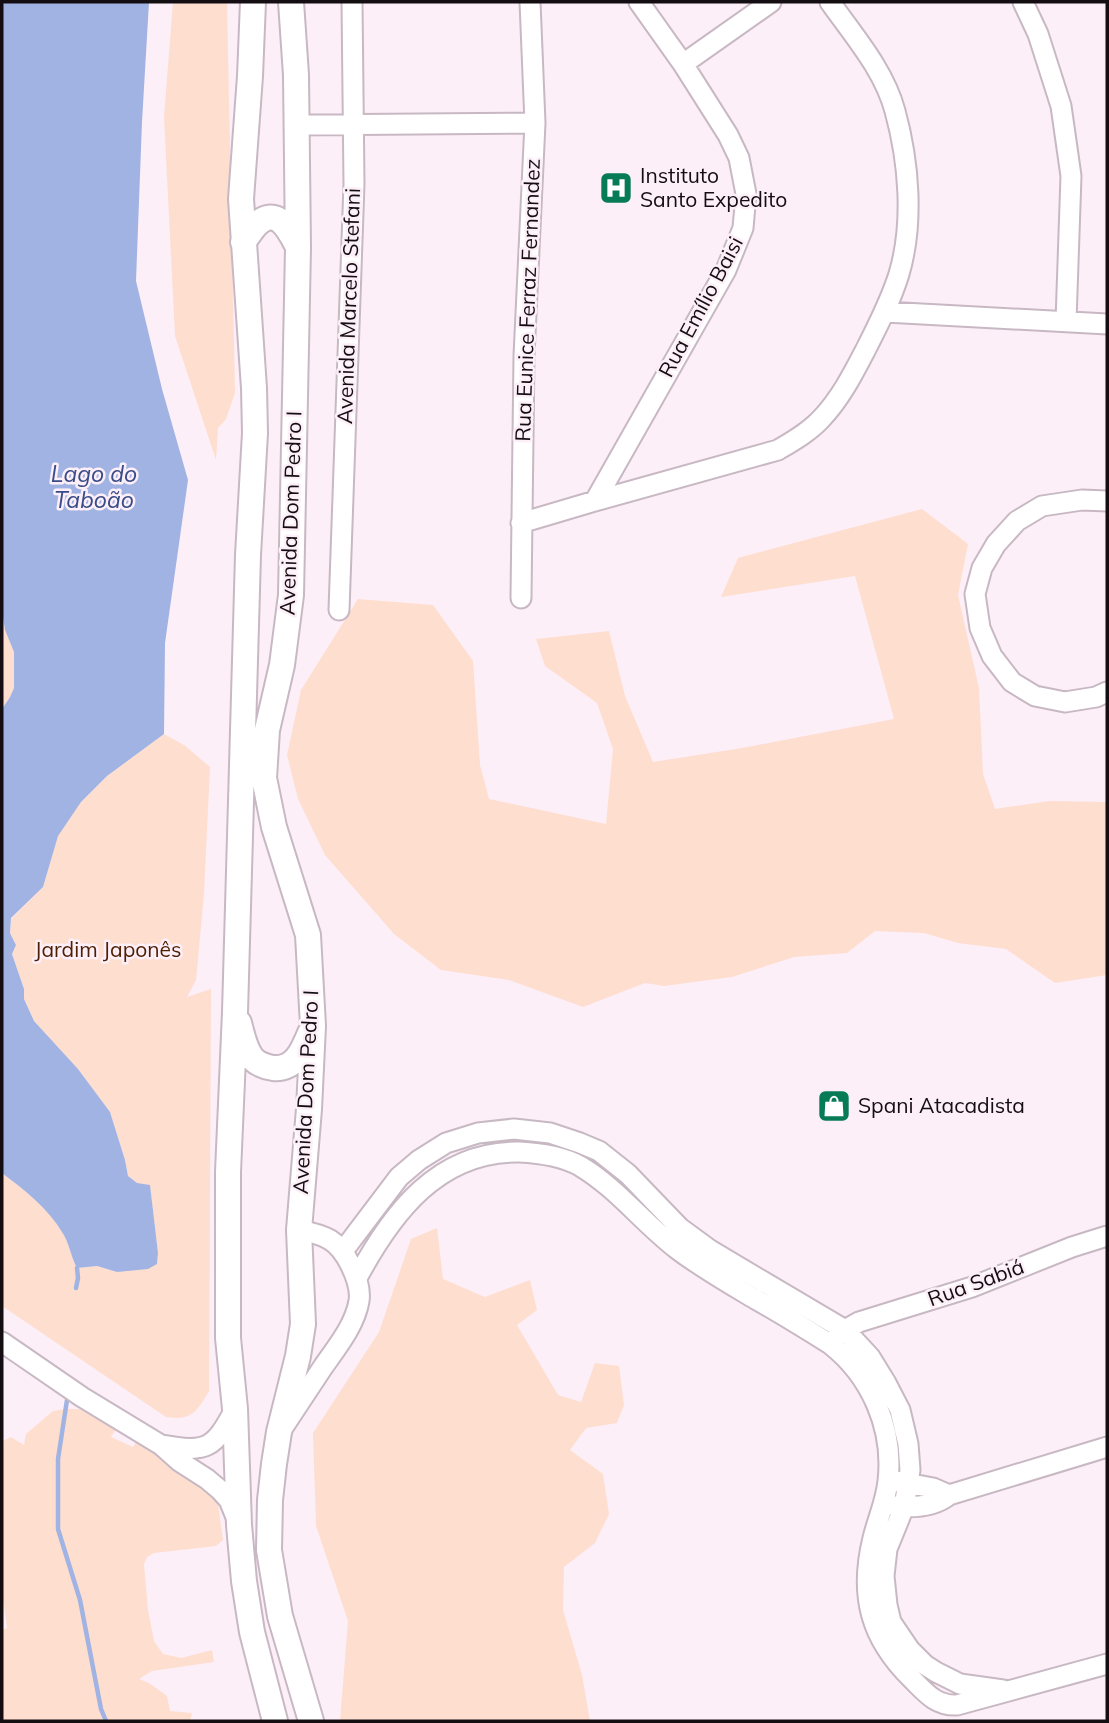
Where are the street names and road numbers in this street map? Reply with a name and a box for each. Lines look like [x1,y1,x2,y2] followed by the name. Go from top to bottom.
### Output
[509,158,545,442] street label: Rua Eunice Ferraz Fernandez
[331,188,365,424] street label: Avenida Marcelo Stefani
[652,232,748,381] street label: Rua Emílio Baisi
[273,410,307,616] street label: Avenida Dom Pedro I
[287,989,323,1195] street label: Avenida Dom Pedro I
[924,1253,1027,1311] street label: Rua Sabiá

